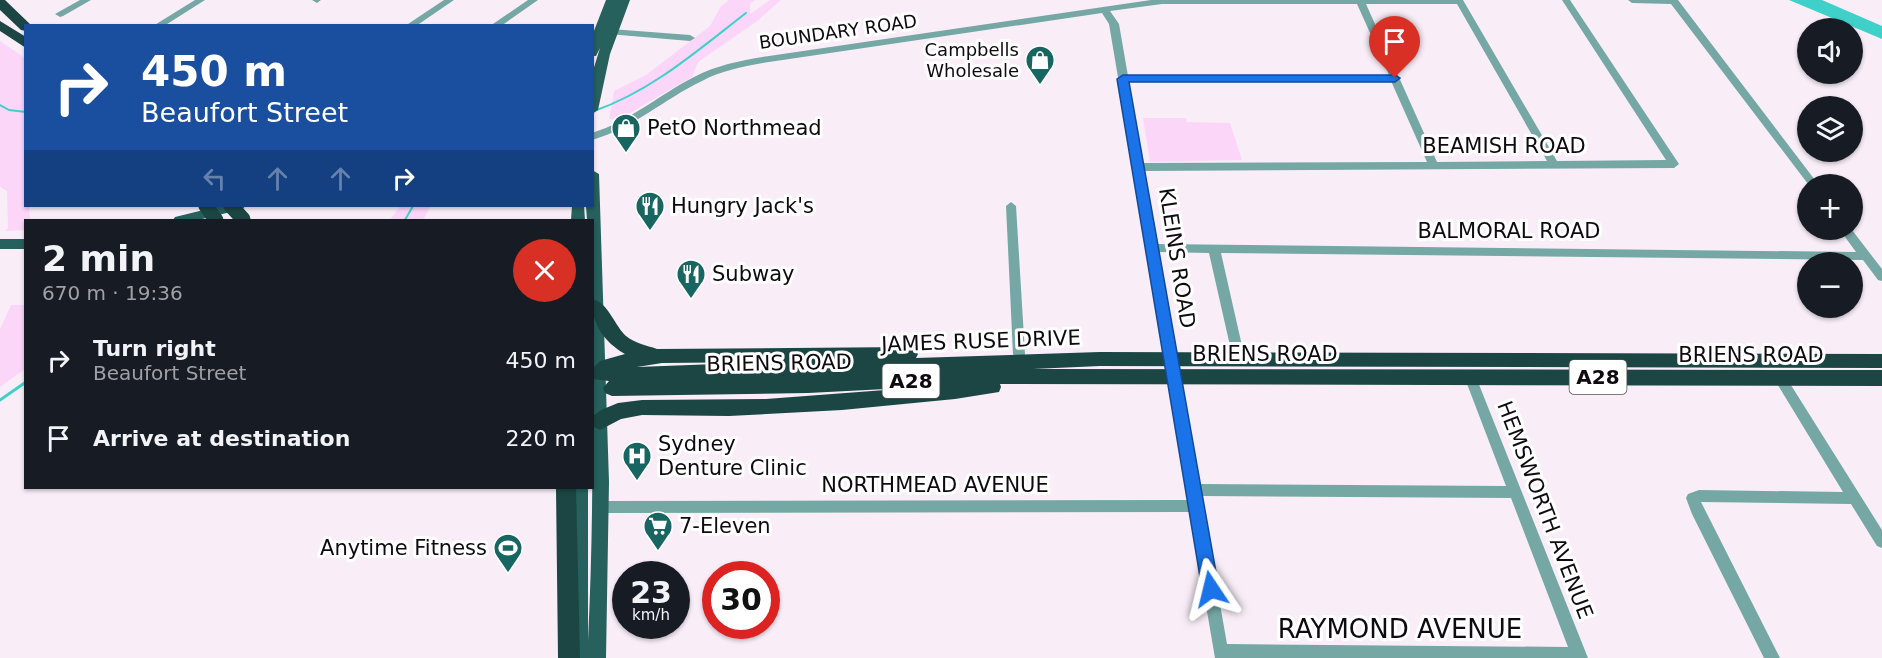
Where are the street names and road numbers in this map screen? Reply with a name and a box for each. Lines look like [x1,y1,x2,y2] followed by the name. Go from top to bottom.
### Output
[758,10,918,53] street label: BOUNDARY ROAD
[1422,134,1586,158] street label: BEAMISH ROAD
[1154,186,1200,330] street label: KLEINS ROAD
[1418,219,1600,243] street label: BALMORAL ROAD
[879,326,1081,357] street label: JAMES RUSE DRIVE
[1192,342,1338,366] street label: BRIENS ROAD
[1678,343,1824,367] street label: BRIENS ROAD
[706,350,852,376] street label: BRIENS ROAD
[1570,360,1626,394] road number: A28
[882,364,940,398] road number: A28
[1492,398,1598,622] street label: HEMSWORTH AVENUE
[821,473,1049,497] street label: NORTHMEAD AVENUE
[1278,614,1522,644] street label: RAYMOND AVENUE

